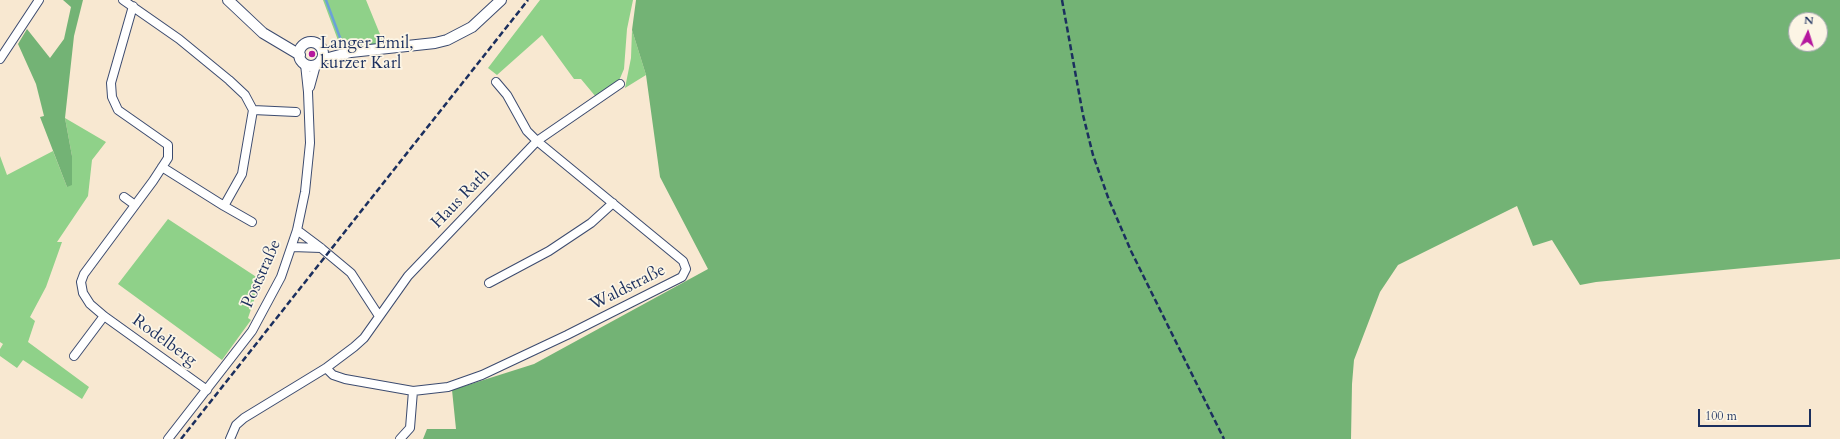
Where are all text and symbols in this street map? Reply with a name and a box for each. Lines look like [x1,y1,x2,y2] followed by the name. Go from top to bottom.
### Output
[1788,12,1828,52] north arrow
[1804,13,1814,28] text: N
[320,34,414,74] place label: Langer Emil, kurzer Karl
[307,49,317,59] marker: Langer Emil, kurzer Karl
[428,165,494,233] street label: Haus Rath
[238,237,286,311] street label: Poststraße
[587,260,669,316] street label: Waldstraße
[128,311,200,371] street label: Rodelberg
[1700,401,1813,427] scale bar
[1705,408,1737,424] text: 100 m

